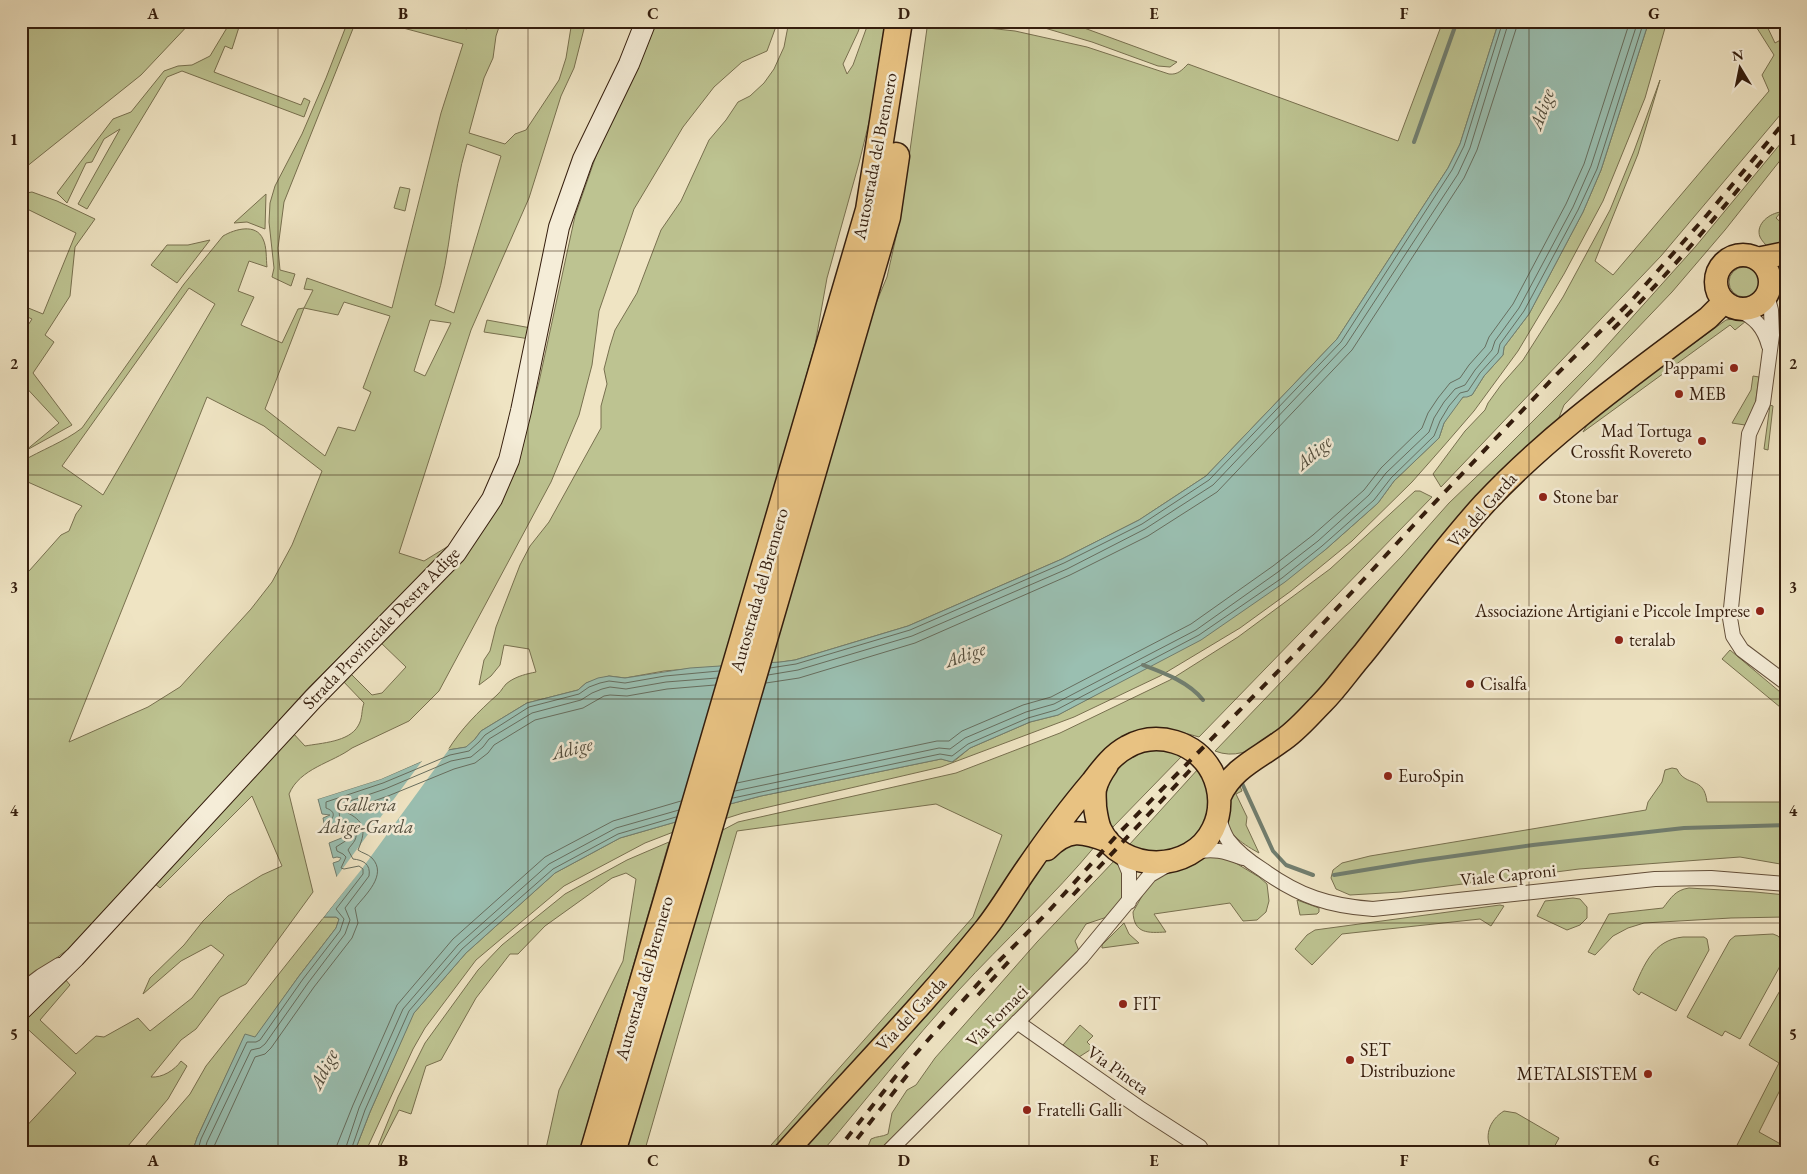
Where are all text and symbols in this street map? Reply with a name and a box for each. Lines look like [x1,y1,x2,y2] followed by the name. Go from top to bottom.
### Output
[146,3,159,24] text: A
[398,3,408,24] text: B
[647,3,659,24] text: C
[898,3,910,24] text: D
[1149,3,1159,24] text: E
[1400,3,1409,24] text: F
[1648,3,1660,24] text: G
[1714,42,1764,92] north arrow
[1731,45,1746,65] text: N
[847,70,902,242] street label: Autostrada del Brennero
[1522,85,1560,135] water label: Adige
[10,129,18,150] text: 1
[1789,129,1797,150] text: 1
[10,353,19,374] text: 2
[1789,353,1798,374] text: 2
[1664,356,1725,379] place label: Pappami
[1728,362,1740,374] marker: Pappami
[1689,382,1726,405] place label: MEB
[1673,388,1685,400] marker: MEB
[1571,419,1693,463] place label: Mad Tortuga Crossfit Rovereto
[1288,429,1338,477] water label: Adige
[1696,435,1708,447] marker: Mad Tortuga Crossfit Rovereto
[1442,467,1522,552] street label: Via del Garda
[1553,485,1618,508] place label: Stone bar
[1537,491,1549,503] marker: Stone bar
[724,505,793,676] street label: Autostrada del Brennero
[297,542,464,714] street label: Strada Provinciale Destra Adige
[10,577,18,598] text: 3
[1789,577,1797,598] text: 3
[1474,599,1750,622] place label: Associazione Artigiani e Piccole Imprese
[1754,605,1766,617] marker: Associazione Artigiani e Piccole Imprese
[1629,628,1676,651] place label: teralab
[1613,634,1625,646] marker: teralab
[940,636,989,674] water label: Adige
[1480,672,1528,695] place label: Cisalfa
[1464,678,1476,690] marker: Cisalfa
[547,731,596,766] water label: Adige
[1398,764,1465,787] place label: EuroSpin
[1382,770,1394,782] marker: EuroSpin
[316,792,414,839] water label: Galleria Adige-Garda
[10,800,19,821] text: 4
[1789,800,1798,821] text: 4
[1459,858,1558,891] street label: Viale Caproni
[609,893,678,1064] street label: Autostrada del Brennero
[870,971,952,1056] street label: Via del Garda
[961,979,1033,1052] street label: Via Fornaci
[1133,992,1161,1015] place label: FIT
[1117,998,1129,1010] marker: FIT
[10,1024,18,1045] text: 5
[1789,1024,1797,1045] text: 5
[1360,1038,1455,1082] place label: SET Distribuzione
[1083,1040,1154,1100] street label: Via Pineta
[302,1045,344,1095] water label: Adige
[1344,1054,1356,1066] marker: SET Distribuzione
[1517,1062,1638,1085] place label: METALSISTEM
[1642,1068,1654,1080] marker: METALSISTEM
[1037,1098,1123,1121] place label: Fratelli Galli
[1021,1104,1033,1116] marker: Fratelli Galli
[146,1150,159,1171] text: A
[398,1150,408,1171] text: B
[647,1150,659,1171] text: C
[898,1150,910,1171] text: D
[1149,1150,1159,1171] text: E
[1400,1150,1409,1171] text: F
[1648,1150,1660,1171] text: G

